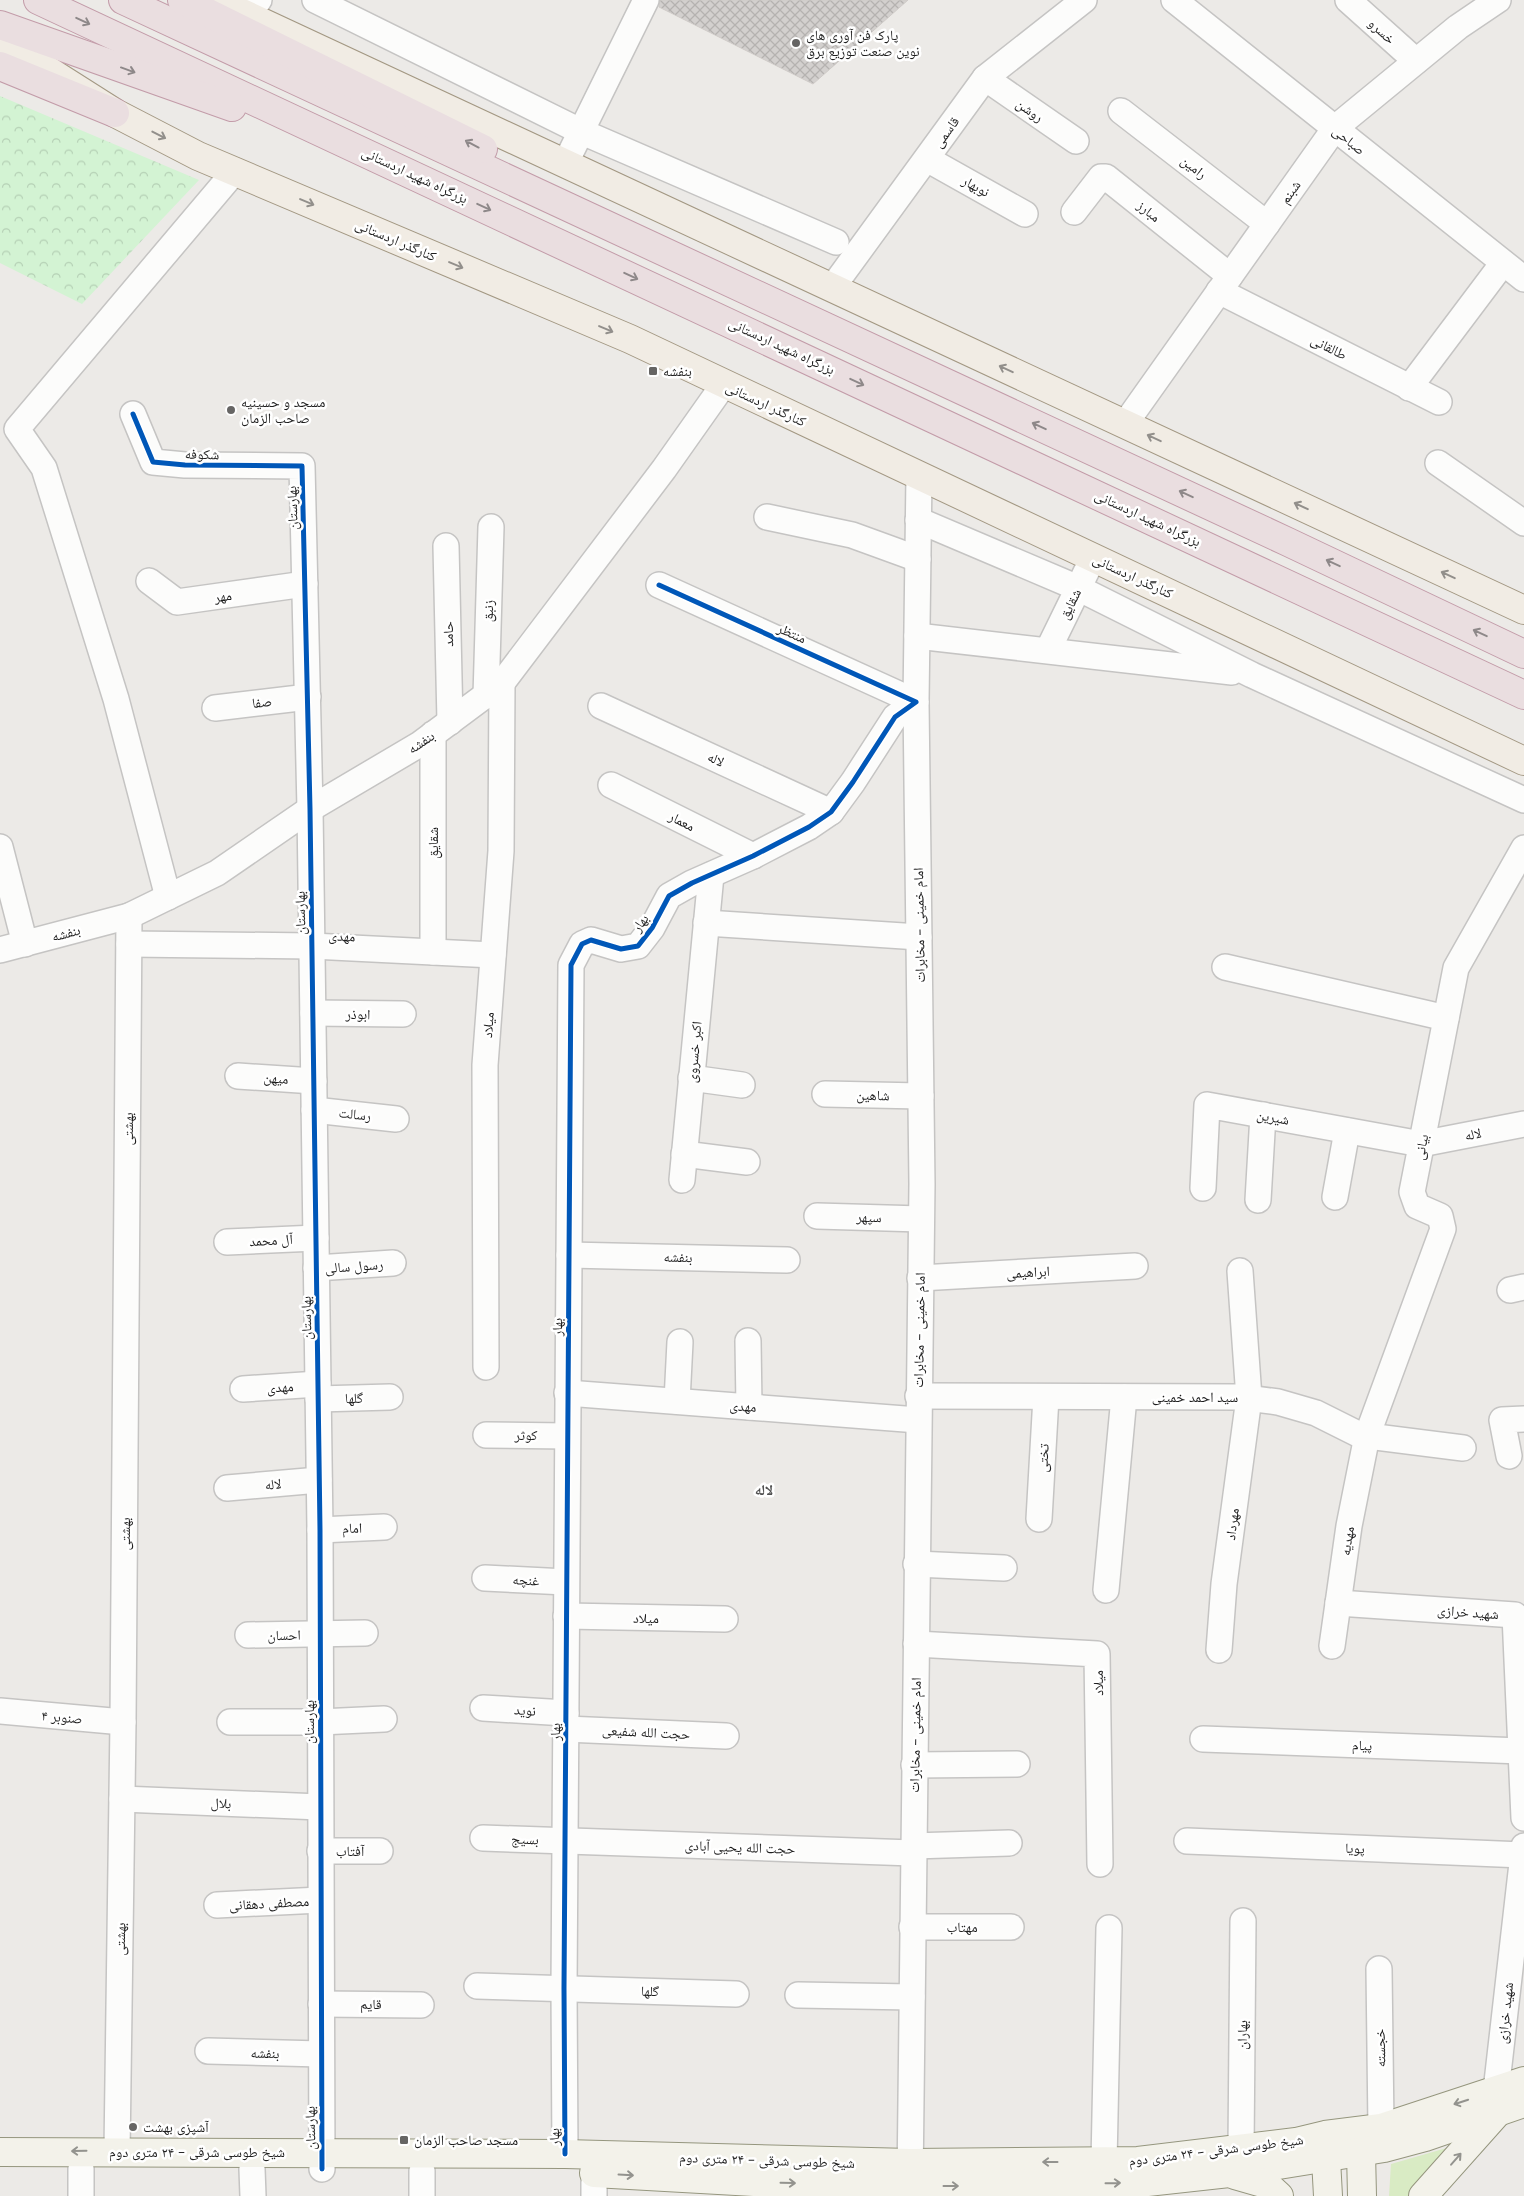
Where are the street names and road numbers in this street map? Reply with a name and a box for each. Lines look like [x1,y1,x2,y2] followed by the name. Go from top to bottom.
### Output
[1365,14,1399,48] street label: خسرو
[1013,94,1047,126] street label: روشن
[929,113,963,151] street label: قاسمی
[1329,121,1369,159] street label: صباحی
[359,143,471,207] street label: بزرگراه شهید اردستانی
[1177,151,1211,183] street label: رامین
[958,171,993,201] street label: نوبهار
[1276,177,1305,208] street label: شبنم
[1133,196,1164,226] street label: مبارز
[353,215,439,265] street label: کنارگذر اردستانی
[726,314,838,378] street label: بزرگراه شهید اردستانی
[1308,330,1350,364] street label: طالقانی
[723,378,809,430] street label: کنارگذر اردستانی
[185,445,219,463] street label: شکوفه
[282,485,302,530] street label: بهارستان
[1092,486,1204,550] street label: بزرگراه شهید اردستانی
[1090,550,1176,602] street label: کنارگذر اردستانی
[212,586,233,606] street label: مهر
[1055,586,1086,623] street label: شقایق
[479,600,498,623] street label: زنبق
[774,618,809,647] street label: منتظر
[439,621,457,647] street label: حامد
[251,692,273,712] street label: صفا
[404,726,438,758] street label: بنفشه
[705,747,727,771] street label: لاله
[665,806,698,835] street label: معمار
[424,827,443,859] street label: شقایق
[909,867,930,983] street label: امام خمینی - مخابرات
[291,891,309,935] street label: بهارستان
[627,910,653,936] street label: بهار
[50,921,82,945] street label: بنفشه
[328,926,356,946] street label: مهدی
[344,1005,371,1023] street label: ابوذر
[478,1012,498,1038] street label: میلاد
[682,1021,706,1083] street label: اکبر خسروی
[263,1068,289,1088] street label: میهن
[856,1086,890,1104] street label: شاهین
[338,1103,372,1125] street label: رسالت
[1255,1105,1291,1129] street label: شیرین
[119,1112,137,1146] street label: بهشتی
[1463,1124,1483,1144] street label: لاله
[1410,1132,1432,1161] street label: بیانی
[855,1208,882,1227] street label: سپهر
[249,1230,294,1250] street label: آل محمد
[663,1248,693,1266] street label: بنفشه
[324,1255,384,1277] street label: رسول سالی
[1006,1262,1050,1282] street label: ابراهیمی
[909,1272,930,1388] street label: امام خمینی - مخابرات
[297,1296,315,1340] street label: بهارستان
[548,1318,566,1337] street label: بهار
[266,1377,294,1397] street label: مهدی
[1152,1388,1238,1406] street label: سید احمد خمینی
[345,1389,364,1407] street label: گلها
[729,1396,757,1416] street label: مهدی
[513,1426,538,1444] street label: کوثر
[1033,1443,1053,1473] street label: تختی
[264,1474,282,1494] street label: لاله
[1221,1507,1243,1541] street label: مهرداد
[116,1517,134,1551] street label: بهشتی
[342,1519,362,1538] street label: امام
[1336,1525,1358,1557] street label: مهدیه
[512,1570,540,1590] street label: غنچه
[1436,1601,1500,1623] street label: شهید خرازی
[633,1609,659,1627] street label: میلاد
[267,1626,301,1644] street label: احسان
[1089,1670,1107,1696] street label: میلاد
[905,1677,926,1793] street label: امام خمینی - مخابرات
[300,1700,318,1744] street label: بهارستان
[513,1700,537,1720] street label: نوید
[41,1706,83,1728] street label: صنوبر ۴
[601,1721,691,1743] street label: حجت الله شفیعی
[546,1723,564,1742] street label: بهار
[1352,1736,1373,1755] street label: پیام
[210,1793,232,1813] street label: بلال
[511,1830,539,1849] street label: بسیج
[684,1836,796,1858] street label: حجت الله یحیی آبادی
[1345,1839,1365,1857] street label: پویا
[336,1842,365,1860] street label: آفتاب
[228,1892,310,1914] street label: مصطفی دهقانی
[946,1918,978,1936] street label: مهتاب
[111,1922,129,1956] street label: بهشتی
[1493,1981,1517,2045] street label: شهید خرازی
[641,1982,660,2000] street label: گلها
[360,1995,382,2014] street label: قایم
[1233,2020,1251,2050] street label: بهاران
[1371,2028,1389,2068] street label: خجسته
[250,2044,280,2062] street label: بنفشه
[301,2106,319,2150] street label: بهارستان
[545,2128,563,2147] street label: بهار
[1128,2130,1305,2171] street label: شیخ طوسی شرقی - ۲۴ متری دوم
[109,2143,285,2162] street label: شیخ طوسی شرقی - ۲۴ متری دوم
[679,2148,855,2173] street label: شیخ طوسی شرقی - ۲۴ متری دوم

